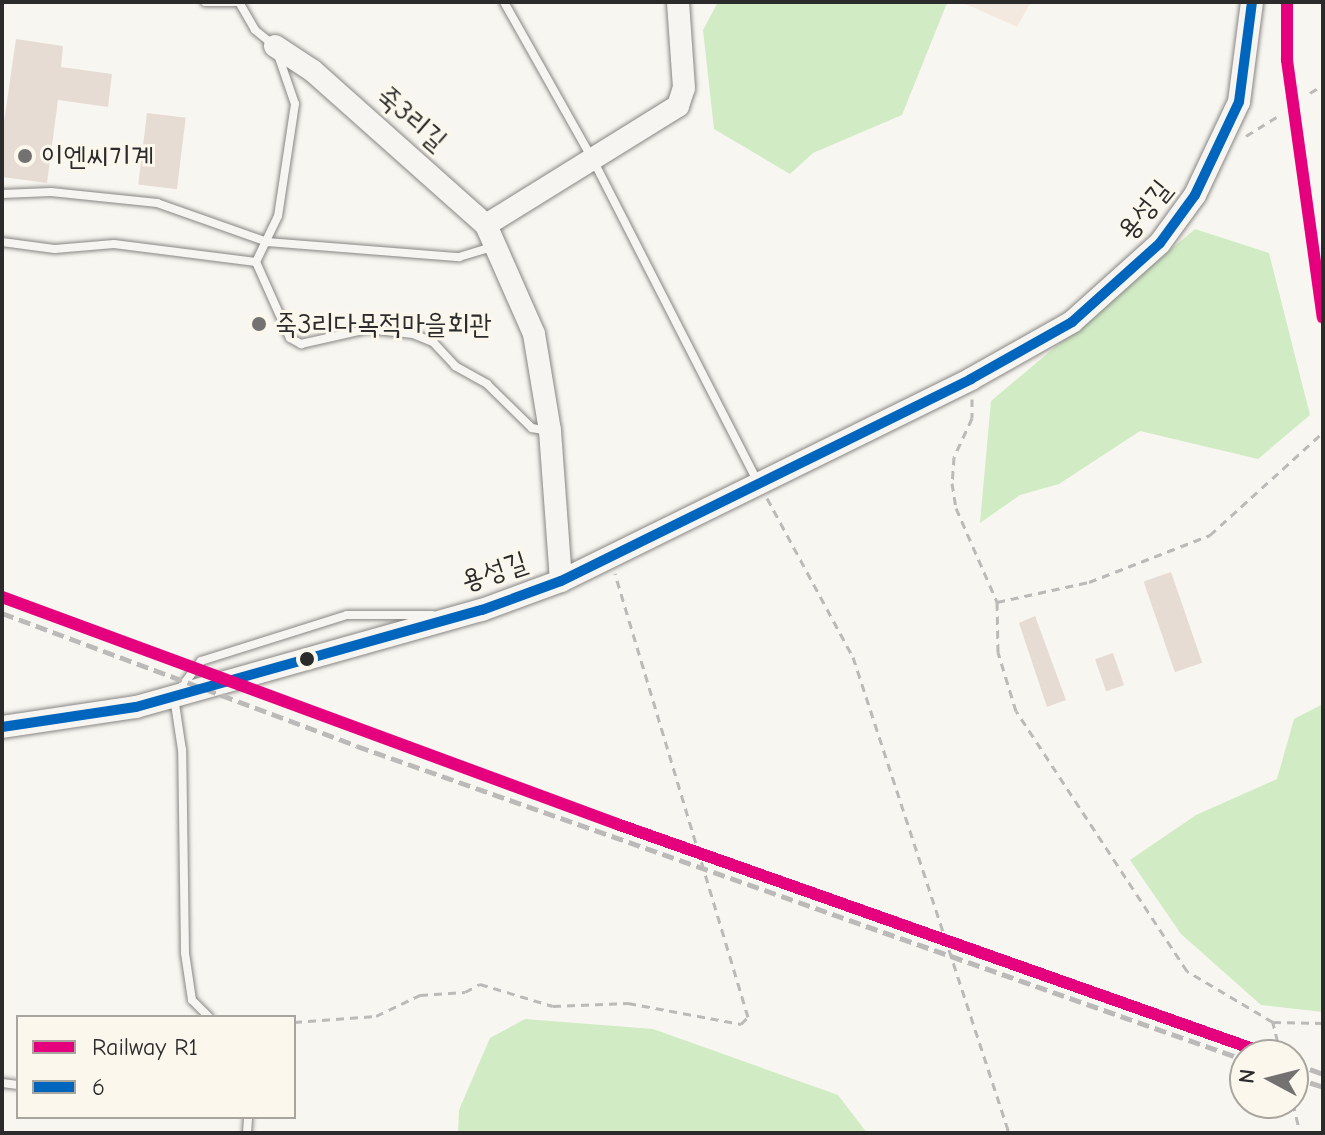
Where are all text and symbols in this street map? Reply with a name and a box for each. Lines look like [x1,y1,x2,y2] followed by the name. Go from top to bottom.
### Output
[370,79,454,157] street label: 죽3리길
[41,139,154,173] place label: 이엔씨기계
[16,147,34,165] marker: 이엔씨기계
[1110,173,1178,247] street label: 용성길
[275,307,492,341] place label: 죽3리다목적마을회관
[250,315,268,333] marker: 죽3리다목적마을회관
[457,545,531,597] street label: 용성길
[299,651,315,667] unlabelled marker
[16,1015,296,1119] legend
[92,1033,198,1061] text: Railway R1
[1229,1039,1309,1119] north arrow
[1233,1068,1261,1085] text: N
[92,1073,105,1101] text: 6

